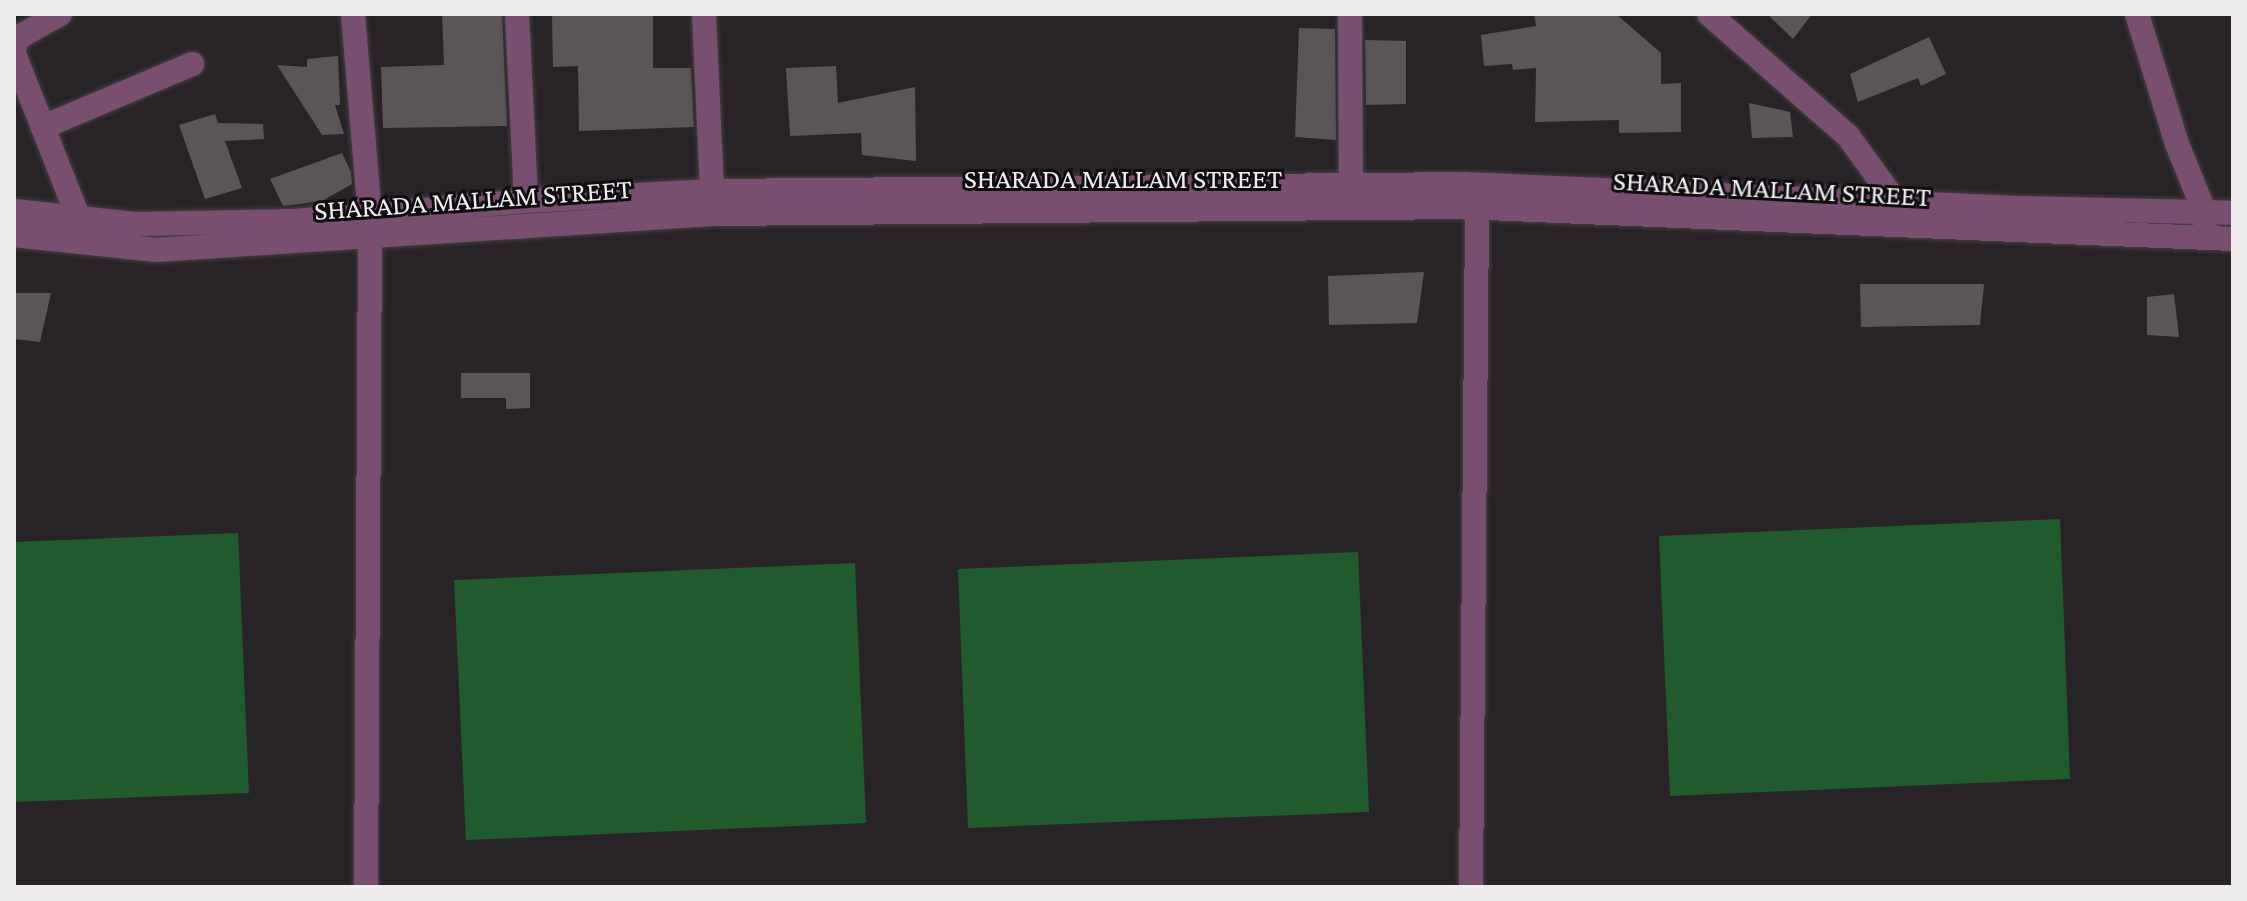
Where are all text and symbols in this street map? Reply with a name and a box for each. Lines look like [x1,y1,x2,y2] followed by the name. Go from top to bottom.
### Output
[964,162,1282,196] street label: SHARADA MALLAM STREET
[1612,164,1932,214] street label: SHARADA MALLAM STREET
[313,172,633,228] street label: SHARADA MALLAM STREET

